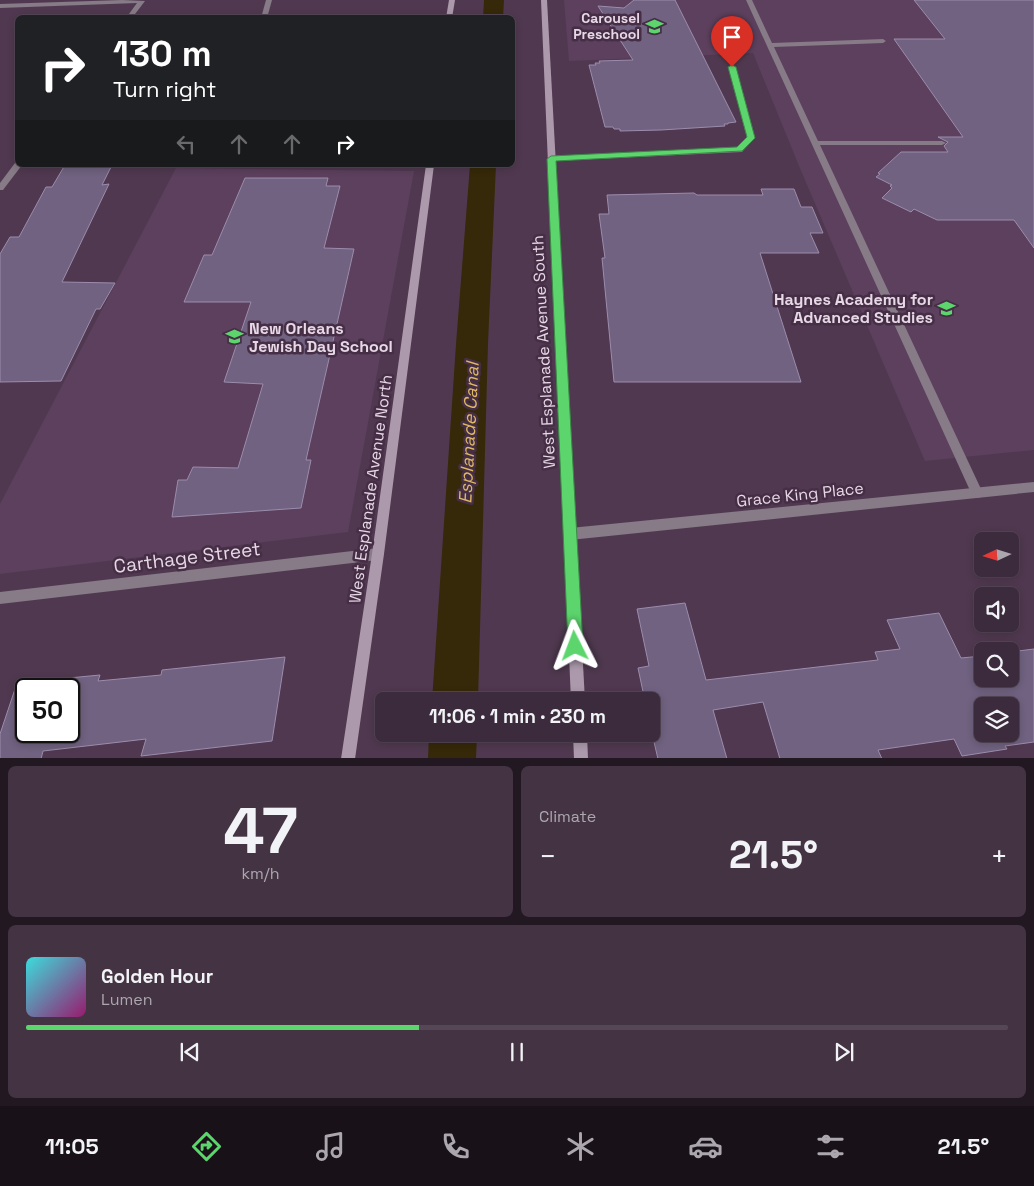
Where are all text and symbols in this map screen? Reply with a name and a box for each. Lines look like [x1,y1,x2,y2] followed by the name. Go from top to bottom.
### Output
[573,9,640,43] place label: Carousel Preschool
[644,16,664,36] school or university icon: Carousel Preschool
[711,16,753,67] pin
[718,23,746,51] icon: arrive
[113,32,212,76] text: 130 m
[30,35,95,100] icon: right
[113,75,216,103] text: Turn right
[172,130,200,158] icon: left
[225,130,253,158] icon: ahead
[278,130,306,158] icon: ahead
[331,130,359,158] icon: right
[527,235,560,469] street label: West Esplanade Avenue South
[774,289,933,328] place label: Haynes Academy for Advanced Studies
[937,298,957,318] school or university icon: Haynes Academy for Advanced Studies
[249,318,393,357] place label: New Orleans Jewish Day School
[225,327,245,347] school or university icon: New Orleans Jewish Day School
[453,359,484,504] water label: Esplanade Canal
[344,373,397,605] street label: West Esplanade Avenue North
[735,477,865,512] street label: Grace King Place
[974,532,1019,578] north arrow
[974,532,1019,742] map controls
[112,536,262,579] street label: Carthage Street
[974,587,1019,632] button: sound
[548,619,600,671] position arrow
[974,642,1019,687] button: search
[15,678,80,743] speed limit sign: 50
[974,697,1019,742] button: layers
[429,704,606,729] text: 11:06 · 1 min · 230 m
[223,789,298,872] text: 47
[539,806,596,827] text: Climate
[729,831,818,879] text: 21.5°
[539,838,556,874] text: −
[991,838,1008,874] text: +
[241,863,280,884] text: km/h
[101,964,213,989] text: Golden Hour
[101,989,153,1010] text: Lumen
[176,1038,204,1066] icon: previous
[503,1038,531,1066] icon: pause
[830,1038,858,1066] icon: next
[189,1129,224,1164] icon: directions
[313,1129,348,1164] icon: music
[438,1129,473,1164] icon: phone
[563,1129,598,1164] icon: climate
[688,1129,723,1164] icon: car
[813,1129,848,1164] icon: filters
[45,1132,99,1160] text: 11:05
[938,1132,989,1160] text: 21.5°

